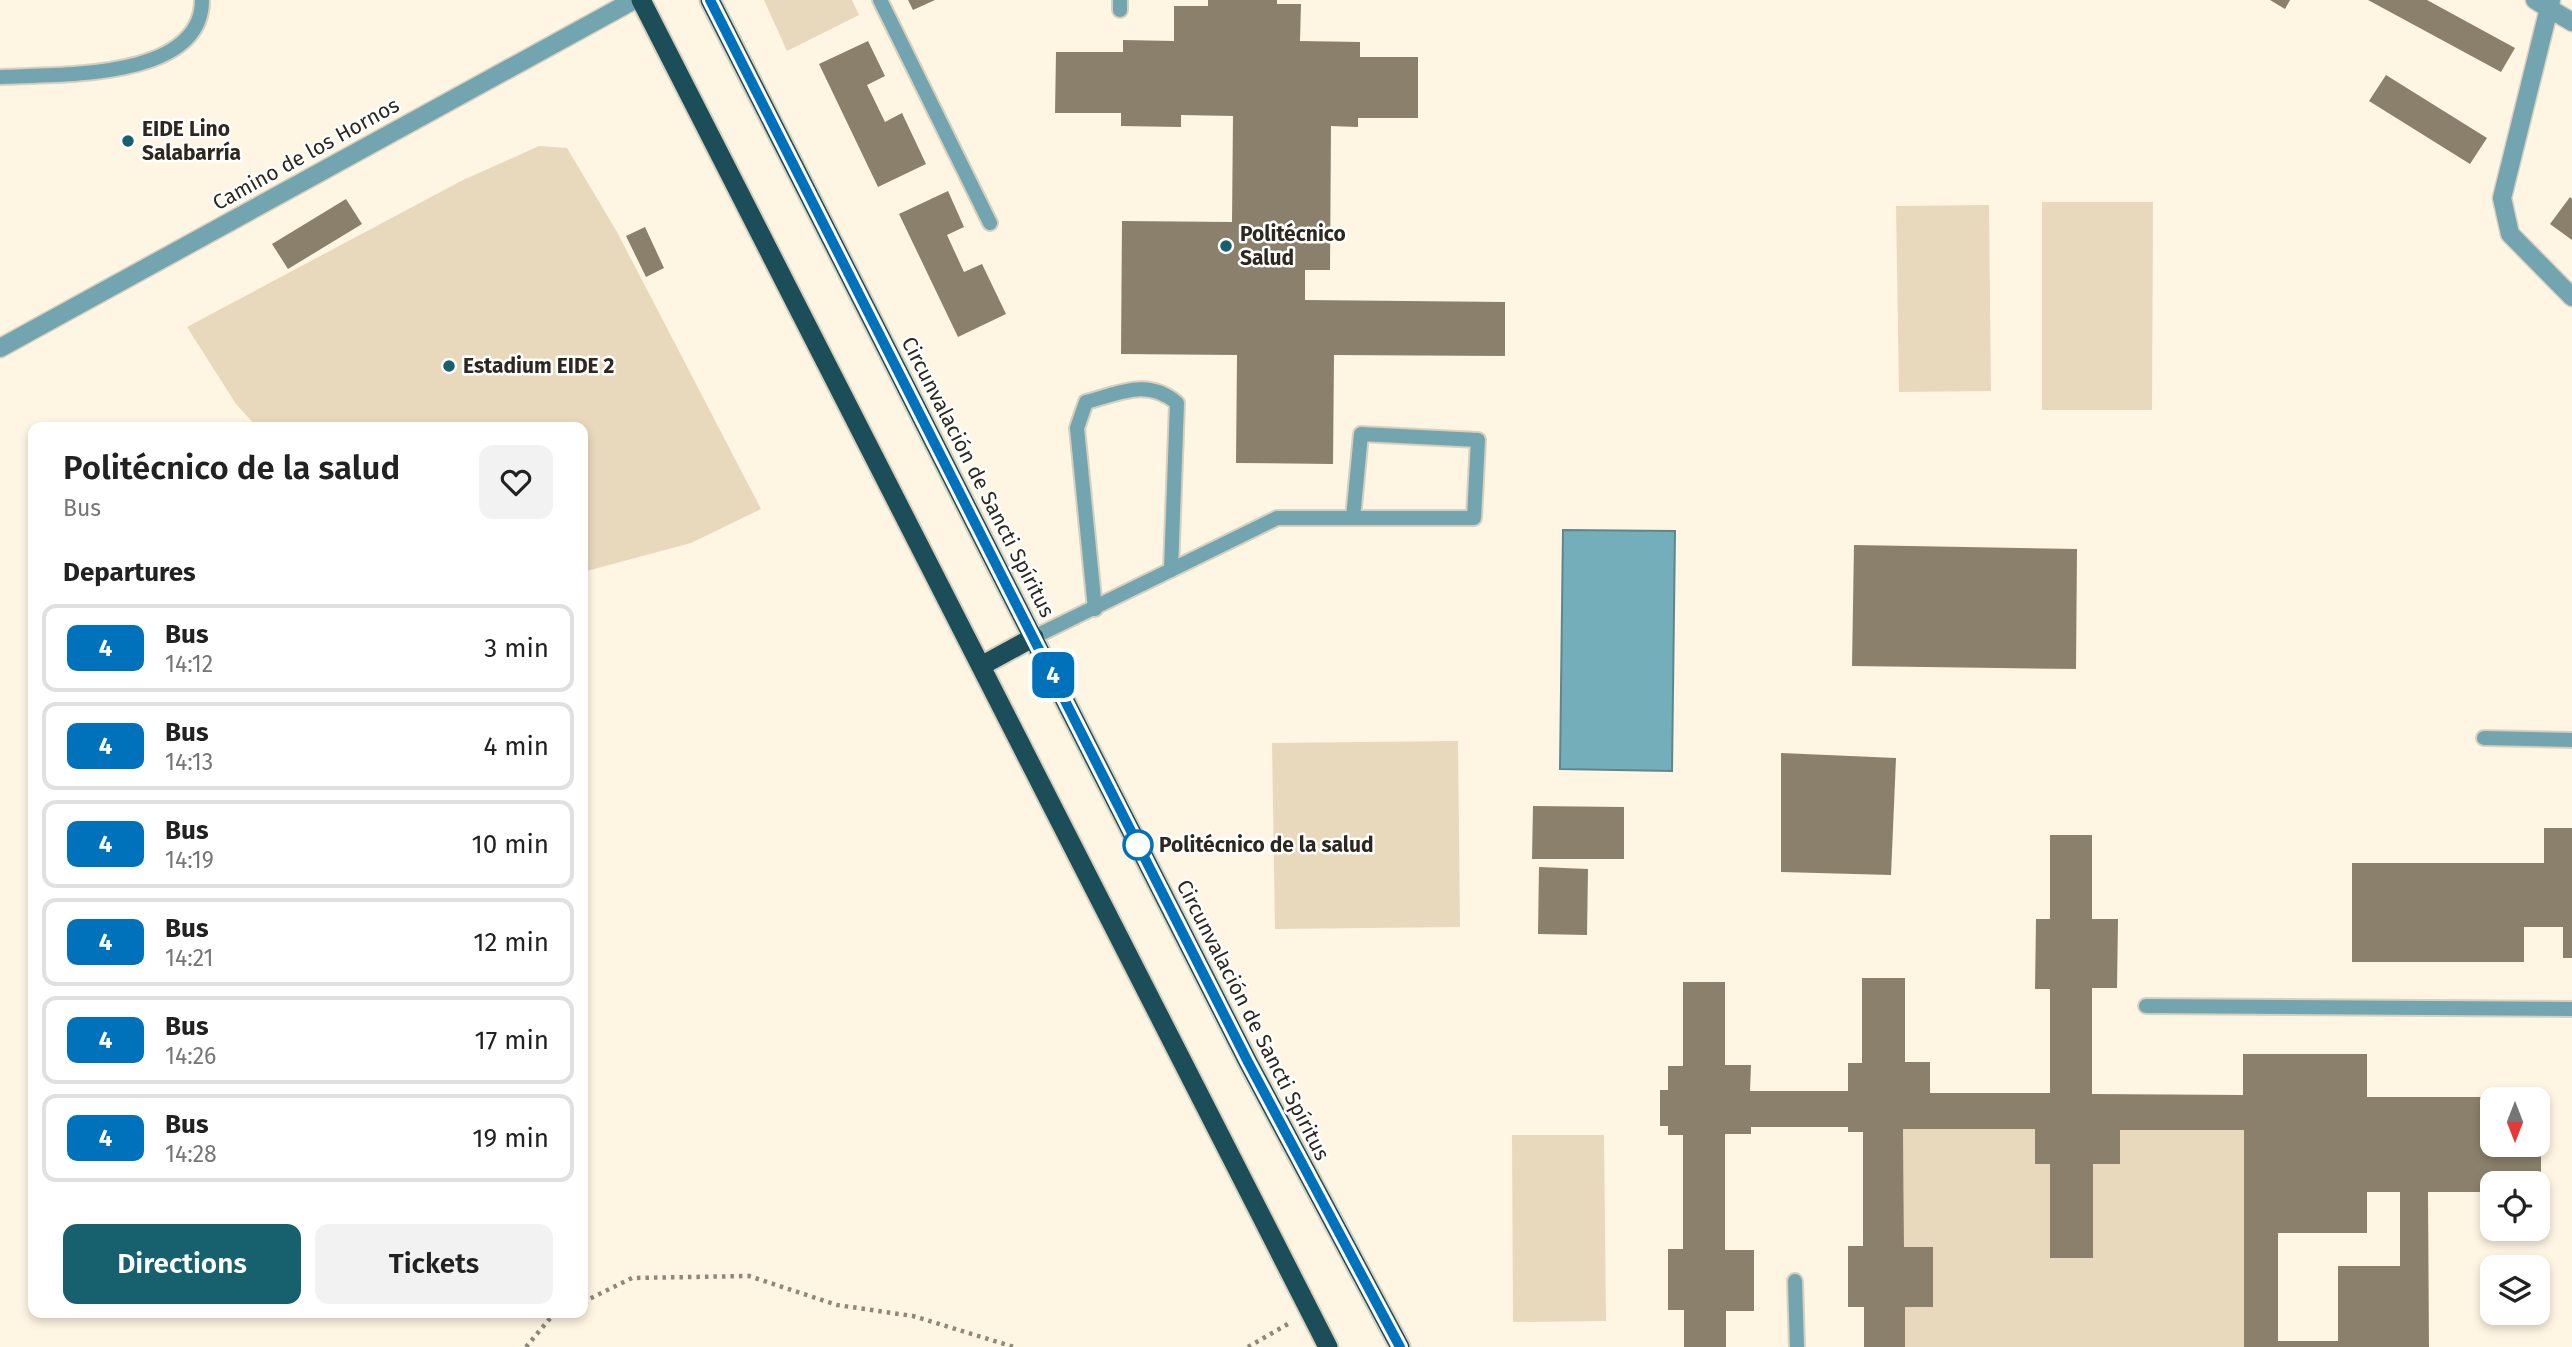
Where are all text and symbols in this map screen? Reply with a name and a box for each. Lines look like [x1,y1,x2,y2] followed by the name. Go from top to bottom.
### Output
[208,92,404,216] street label: Camino de los Hornos
[142,116,241,166] place label: EIDE Lino Salabarría
[120,133,136,149] marker: EIDE Lino Salabarría
[1240,221,1346,271] place label: Politécnico Salud
[1218,238,1234,254] marker: Politécnico Salud
[896,332,1060,622] street label: Circunvalación de Sancti Spíritus
[463,353,615,379] place label: Estadium EIDE 2
[441,358,457,374] marker: Estadium EIDE 2
[479,445,553,519] button: heart
[63,448,400,488] text: Politécnico de la salud
[63,494,101,522] text: Bus
[63,557,196,588] text: Departures
[165,619,208,650] text: Bus
[484,633,549,664] text: 3 min
[99,634,112,662] text: 4
[165,650,213,678] text: 14:12
[1030,652,1076,698] line badge: 4
[1046,661,1060,689] text: 4
[165,717,208,748] text: Bus
[483,731,549,762] text: 4 min
[99,732,112,760] text: 4
[165,748,213,776] text: 14:13
[165,815,208,846] text: Bus
[471,829,549,860] text: 10 min
[99,830,112,858] text: 4
[1123,830,1153,860] marker: Politécnico de la salud
[1159,832,1374,858] place label: Politécnico de la salud
[165,846,214,874] text: 14:19
[1171,875,1335,1165] street label: Circunvalación de Sancti Spíritus
[165,913,208,944] text: Bus
[473,927,549,958] text: 12 min
[99,928,112,956] text: 4
[165,944,213,972] text: 14:21
[165,1011,208,1042] text: Bus
[474,1025,549,1056] text: 17 min
[99,1026,112,1054] text: 4
[165,1042,216,1070] text: 14:26
[2480,1087,2550,1157] north arrow
[2480,1087,2550,1325] map controls
[165,1109,208,1140] text: Bus
[472,1123,549,1154] text: 19 min
[99,1124,112,1152] text: 4
[165,1140,217,1168] text: 14:28
[2480,1171,2550,1241] button: locate
[63,1224,301,1304] button: Directions
[315,1224,553,1304] button: Tickets
[2480,1255,2550,1325] button: layers

